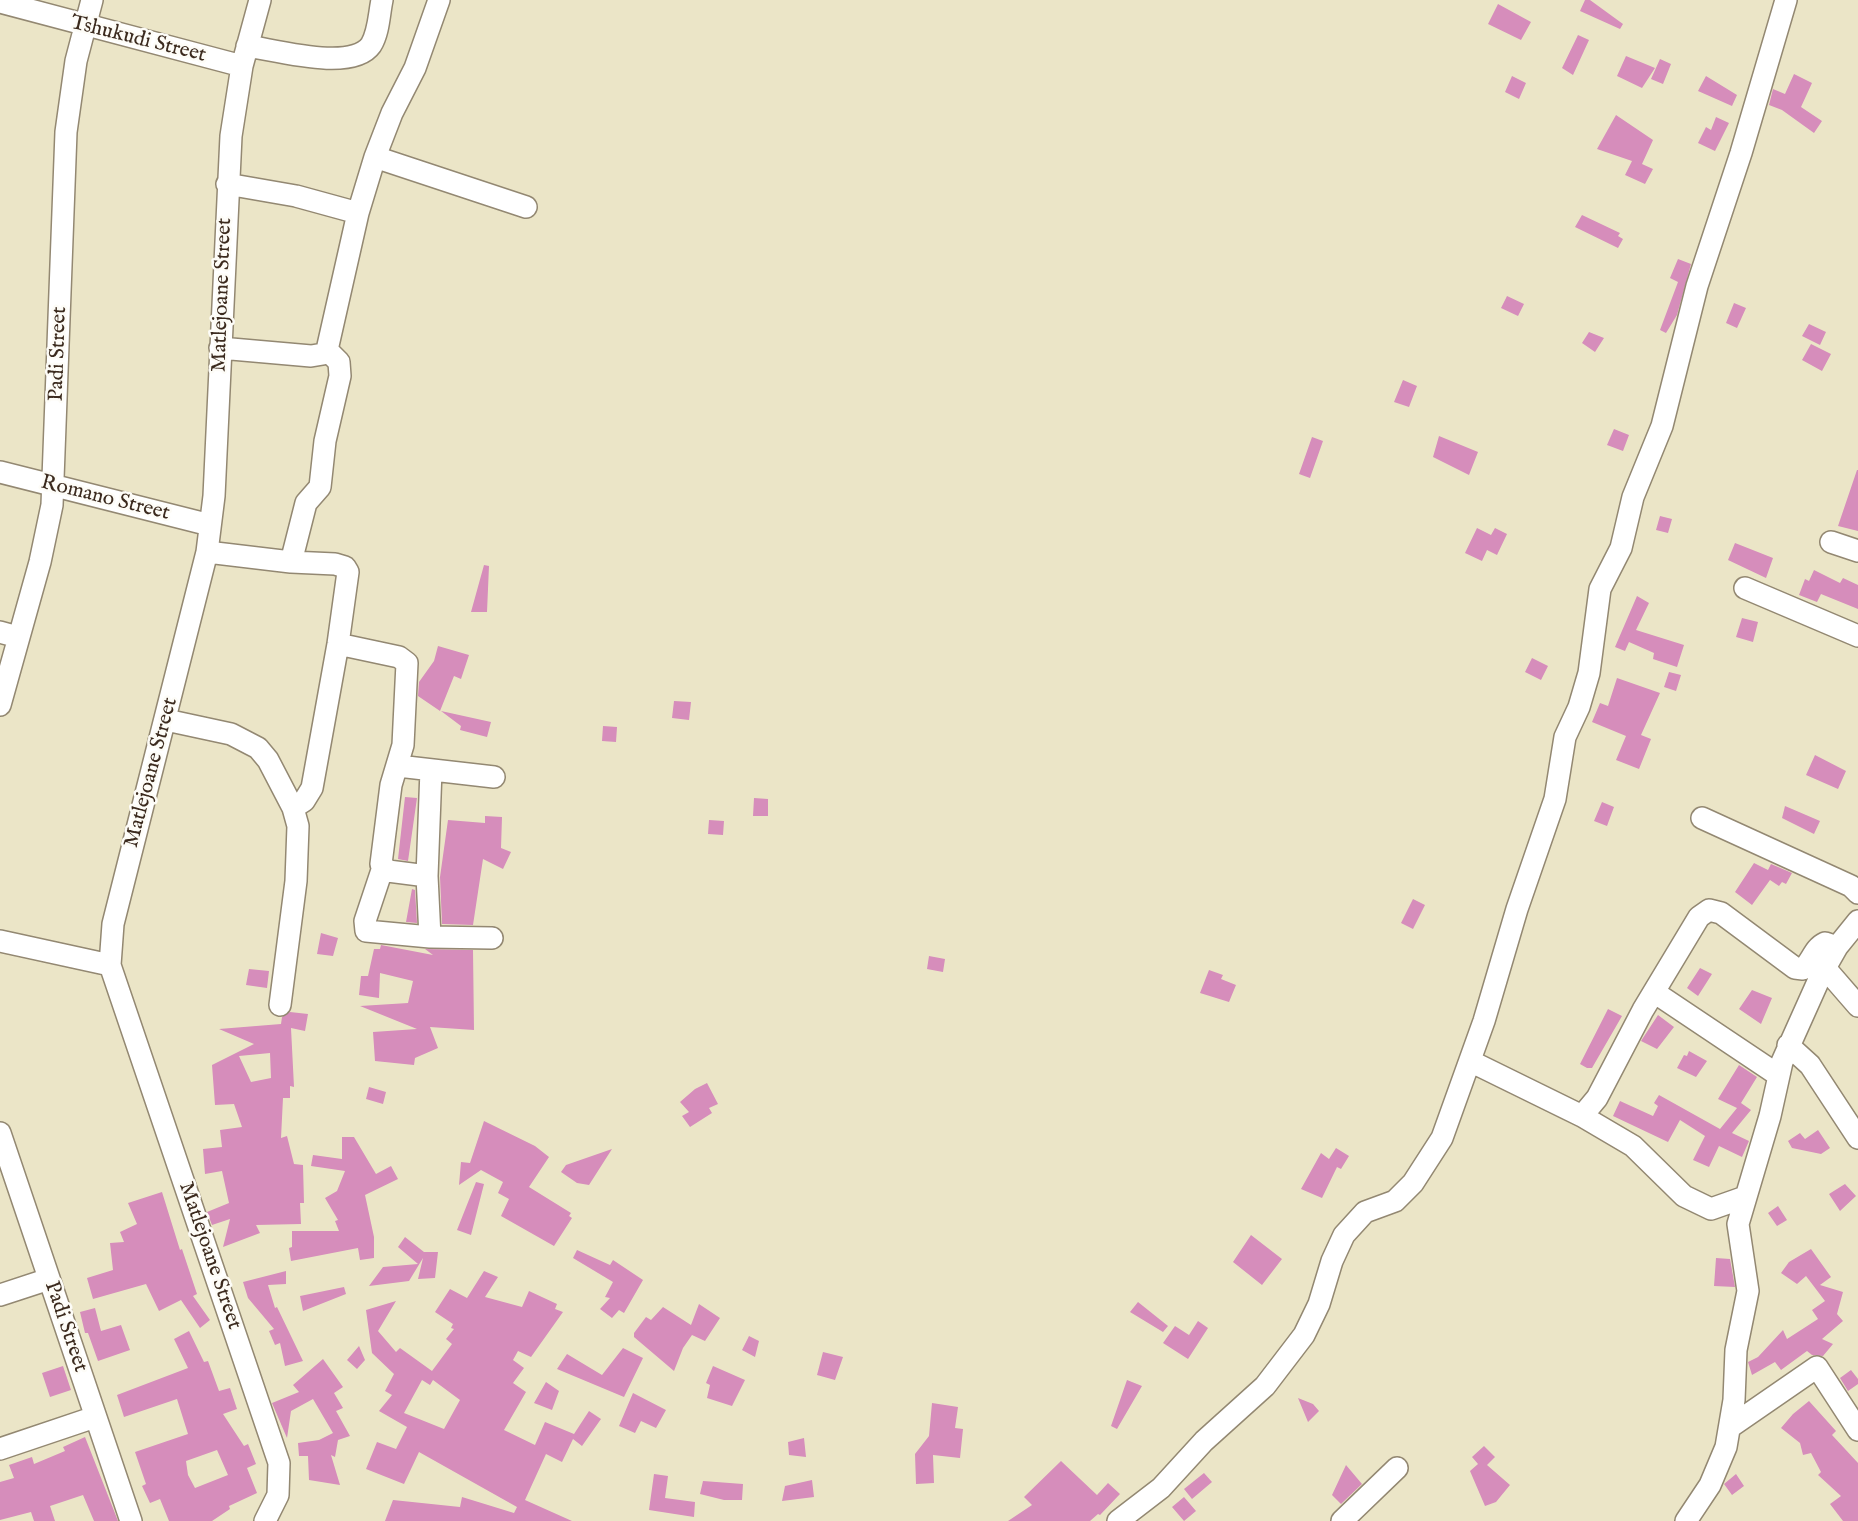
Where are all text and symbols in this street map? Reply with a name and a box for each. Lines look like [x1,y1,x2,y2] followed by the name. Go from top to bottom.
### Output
[68,11,208,69] street label: Tshukudi Street
[208,217,238,373] street label: Matlejoane Street
[45,306,73,402] street label: Padi Street
[38,471,172,527] street label: Romano Street
[120,695,184,851] street label: Matlejoane Street
[172,1179,246,1333] street label: Matlejoane Street
[38,1278,92,1376] street label: Padi Street

